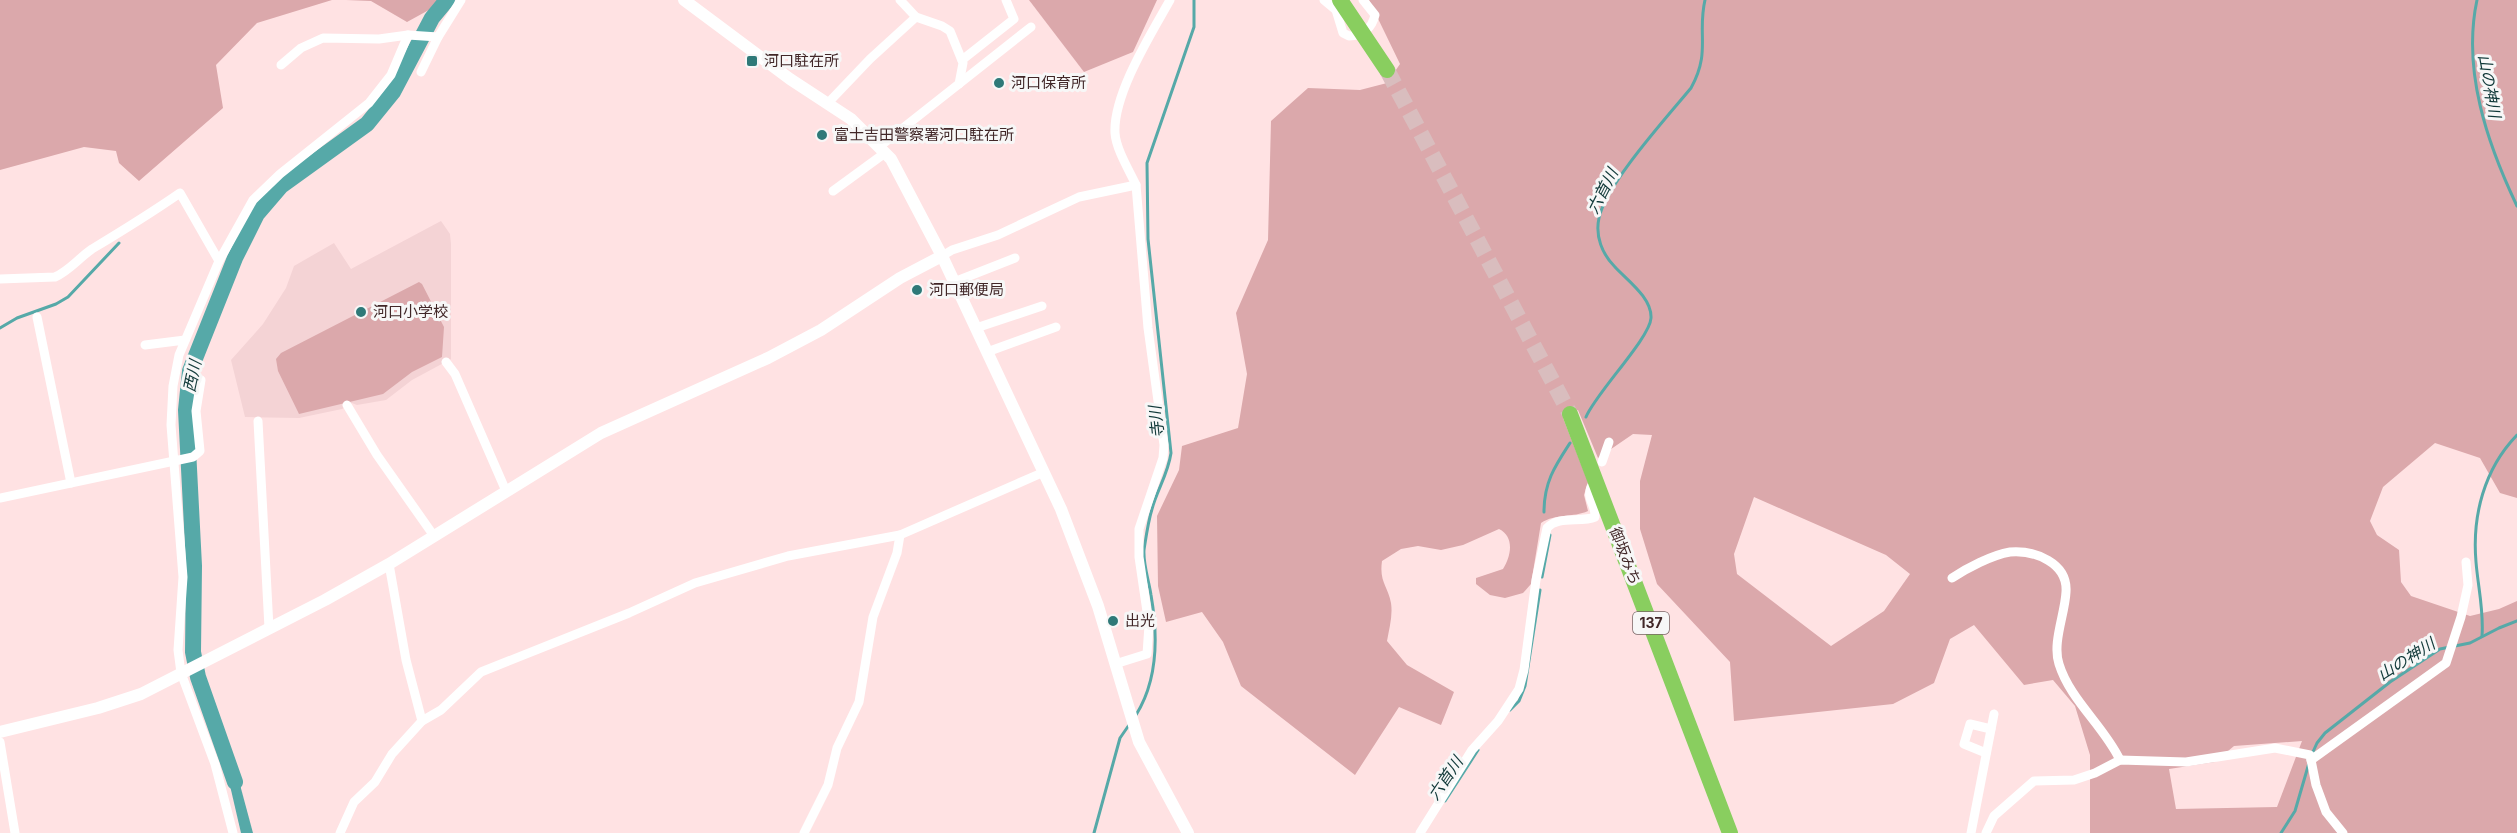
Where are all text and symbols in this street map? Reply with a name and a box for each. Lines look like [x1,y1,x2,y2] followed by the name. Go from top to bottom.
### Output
[764,51,839,70] place label: 河口駐在所
[2475,53,2506,121] water label: 山の神川
[745,54,759,68] marker: 河口駐在所
[1011,73,1086,92] place label: 河口保育所
[992,76,1006,90] marker: 河口保育所
[834,125,1014,144] place label: 富士吉田警察署河口駐在所
[815,128,829,142] marker: 富士吉田警察署河口駐在所
[1582,163,1623,217] water label: 六首川
[929,280,1004,299] place label: 河口郵便局
[910,283,924,297] marker: 河口郵便局
[373,302,448,321] place label: 河口小学校
[354,305,368,319] marker: 河口小学校
[179,356,206,394] water label: 西川
[1144,403,1168,439] water label: 寺川
[1606,524,1645,587] street label: 御坂みち
[1125,611,1155,630] place label: 出光
[1633,612,1669,634] road number: 137
[1106,614,1120,628] marker: 出光
[2374,633,2440,684] water label: 山の神川
[1423,751,1468,803] water label: 六首川

